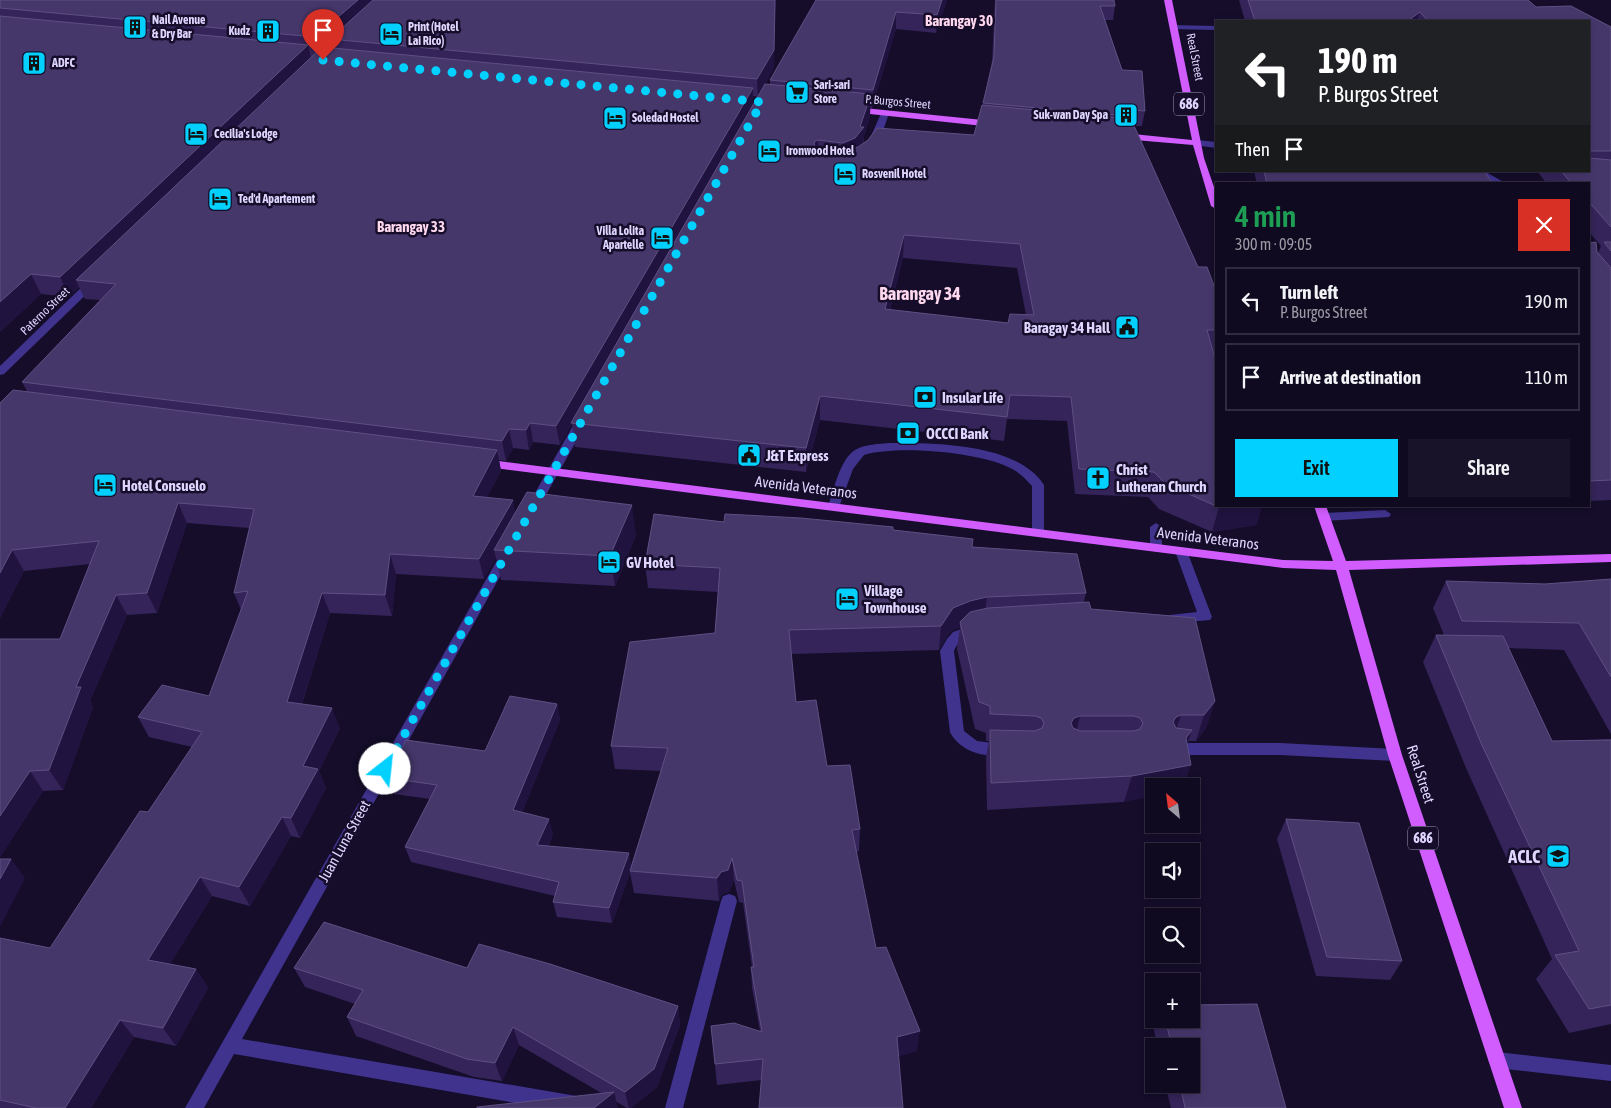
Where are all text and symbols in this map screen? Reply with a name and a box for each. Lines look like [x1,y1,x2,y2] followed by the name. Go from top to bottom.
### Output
[302,9,344,60] pin
[925,12,993,29] district label: Barangay 30
[152,13,206,41] place label: Nail Avenue & Dry Bar
[122,14,148,40] building icon: Nail Avenue & Dry Bar
[309,16,337,44] icon: arrive
[255,18,281,44] building icon: Kudz
[408,20,459,48] place label: Print (Hotel Lai Rico)
[378,21,404,47] hotel icon: Print (Hotel Lai Rico)
[228,24,251,38] place label: Kudz
[1184,32,1207,83] street label: Real Street
[1235,40,1300,105] icon: left
[1318,40,1397,80] text: 190 m
[21,50,47,76] building icon: ADFC
[51,56,75,70] place label: ADFC
[814,78,850,106] place label: Sari-sari Store
[784,79,810,105] supermarket icon: Sari-sari Store
[1318,81,1439,107] text: P. Burgos Street
[865,92,932,112] street label: P. Burgos Street
[1174,92,1204,116] road number: 686
[1113,102,1139,128] building icon: Suk-wan Day Spa
[602,105,628,131] hotel icon: Soledad Hostel
[1034,108,1108,122] place label: Suk-wan Day Spa
[632,111,699,125] place label: Soledad Hostel
[183,121,209,147] hotel icon: Cecilia's Lodge
[214,127,278,141] place label: Cecilia's Lodge
[1280,135,1308,163] icon: arrive
[756,138,782,164] hotel icon: Ironwood Hotel
[1235,138,1270,160] text: Then
[786,144,855,158] place label: Ironwood Hotel
[832,161,858,187] hotel icon: Rosvenil Hotel
[862,167,927,181] place label: Rosvenil Hotel
[207,186,233,212] hotel icon: Ted'd Apartement
[238,192,316,206] place label: Ted'd Apartement
[1235,199,1296,233] text: 4 min
[1518,199,1570,251] button: close
[377,218,445,235] district label: Barangay 33
[596,224,645,252] place label: Villa Lolita Apartelle
[649,225,675,251] hotel icon: Villa Lolita Apartelle
[1235,235,1312,253] text: 300 m · 09:05
[1280,281,1338,303] text: Turn left
[879,283,961,304] district label: Barangay 34
[17,284,73,338] street label: Paterno Street
[1237,287,1265,315] icon: left
[1525,290,1568,312] text: 190 m
[1280,303,1368,321] text: P. Burgos Street
[1114,314,1140,340] public building icon: Baragay 34 Hall
[1024,319,1111,336] place label: Baragay 34 Hall
[1237,363,1265,391] icon: arrive
[1280,366,1421,388] text: Arrive at destination
[1525,366,1568,388] text: 110 m
[912,384,938,410] bank icon: Insular Life
[942,389,1003,406] place label: Insular Life
[895,420,921,446] bank icon: OCCCI Bank
[926,425,989,442] place label: OCCCI Bank
[1235,439,1398,497] button: Exit
[1408,439,1570,497] button: Share
[736,442,762,468] public building icon: J&T Express
[765,447,829,464] place label: J&T Express
[1116,461,1206,495] place label: Christ Lutheran Church
[1085,465,1111,491] church icon: Christ Lutheran Church
[92,472,118,498] hotel icon: Hotel Consuelo
[754,472,858,502] street label: Avenida Veteranos
[122,477,206,494] place label: Hotel Consuelo
[1156,523,1260,553] street label: Avenida Veteranos
[596,549,622,575] hotel icon: GV Hotel
[626,554,675,571] place label: GV Hotel
[863,582,927,616] place label: Village Townhouse
[834,586,860,612] hotel icon: Village Townhouse
[358,742,410,794] position arrow
[1404,743,1438,805] street label: Real Street
[1145,778,1200,832] north arrow
[1145,778,1200,1093] map controls
[315,797,373,885] street label: Juan Luna Street
[1408,826,1438,850] road number: 686
[1145,843,1200,898] button: sound
[1545,843,1571,869] school or university icon: ACLC
[1507,846,1540,867] place label: ACLC
[1145,908,1200,963] button: search
[1145,973,1200,1028] button: +
[1145,1038,1200,1093] button: −

